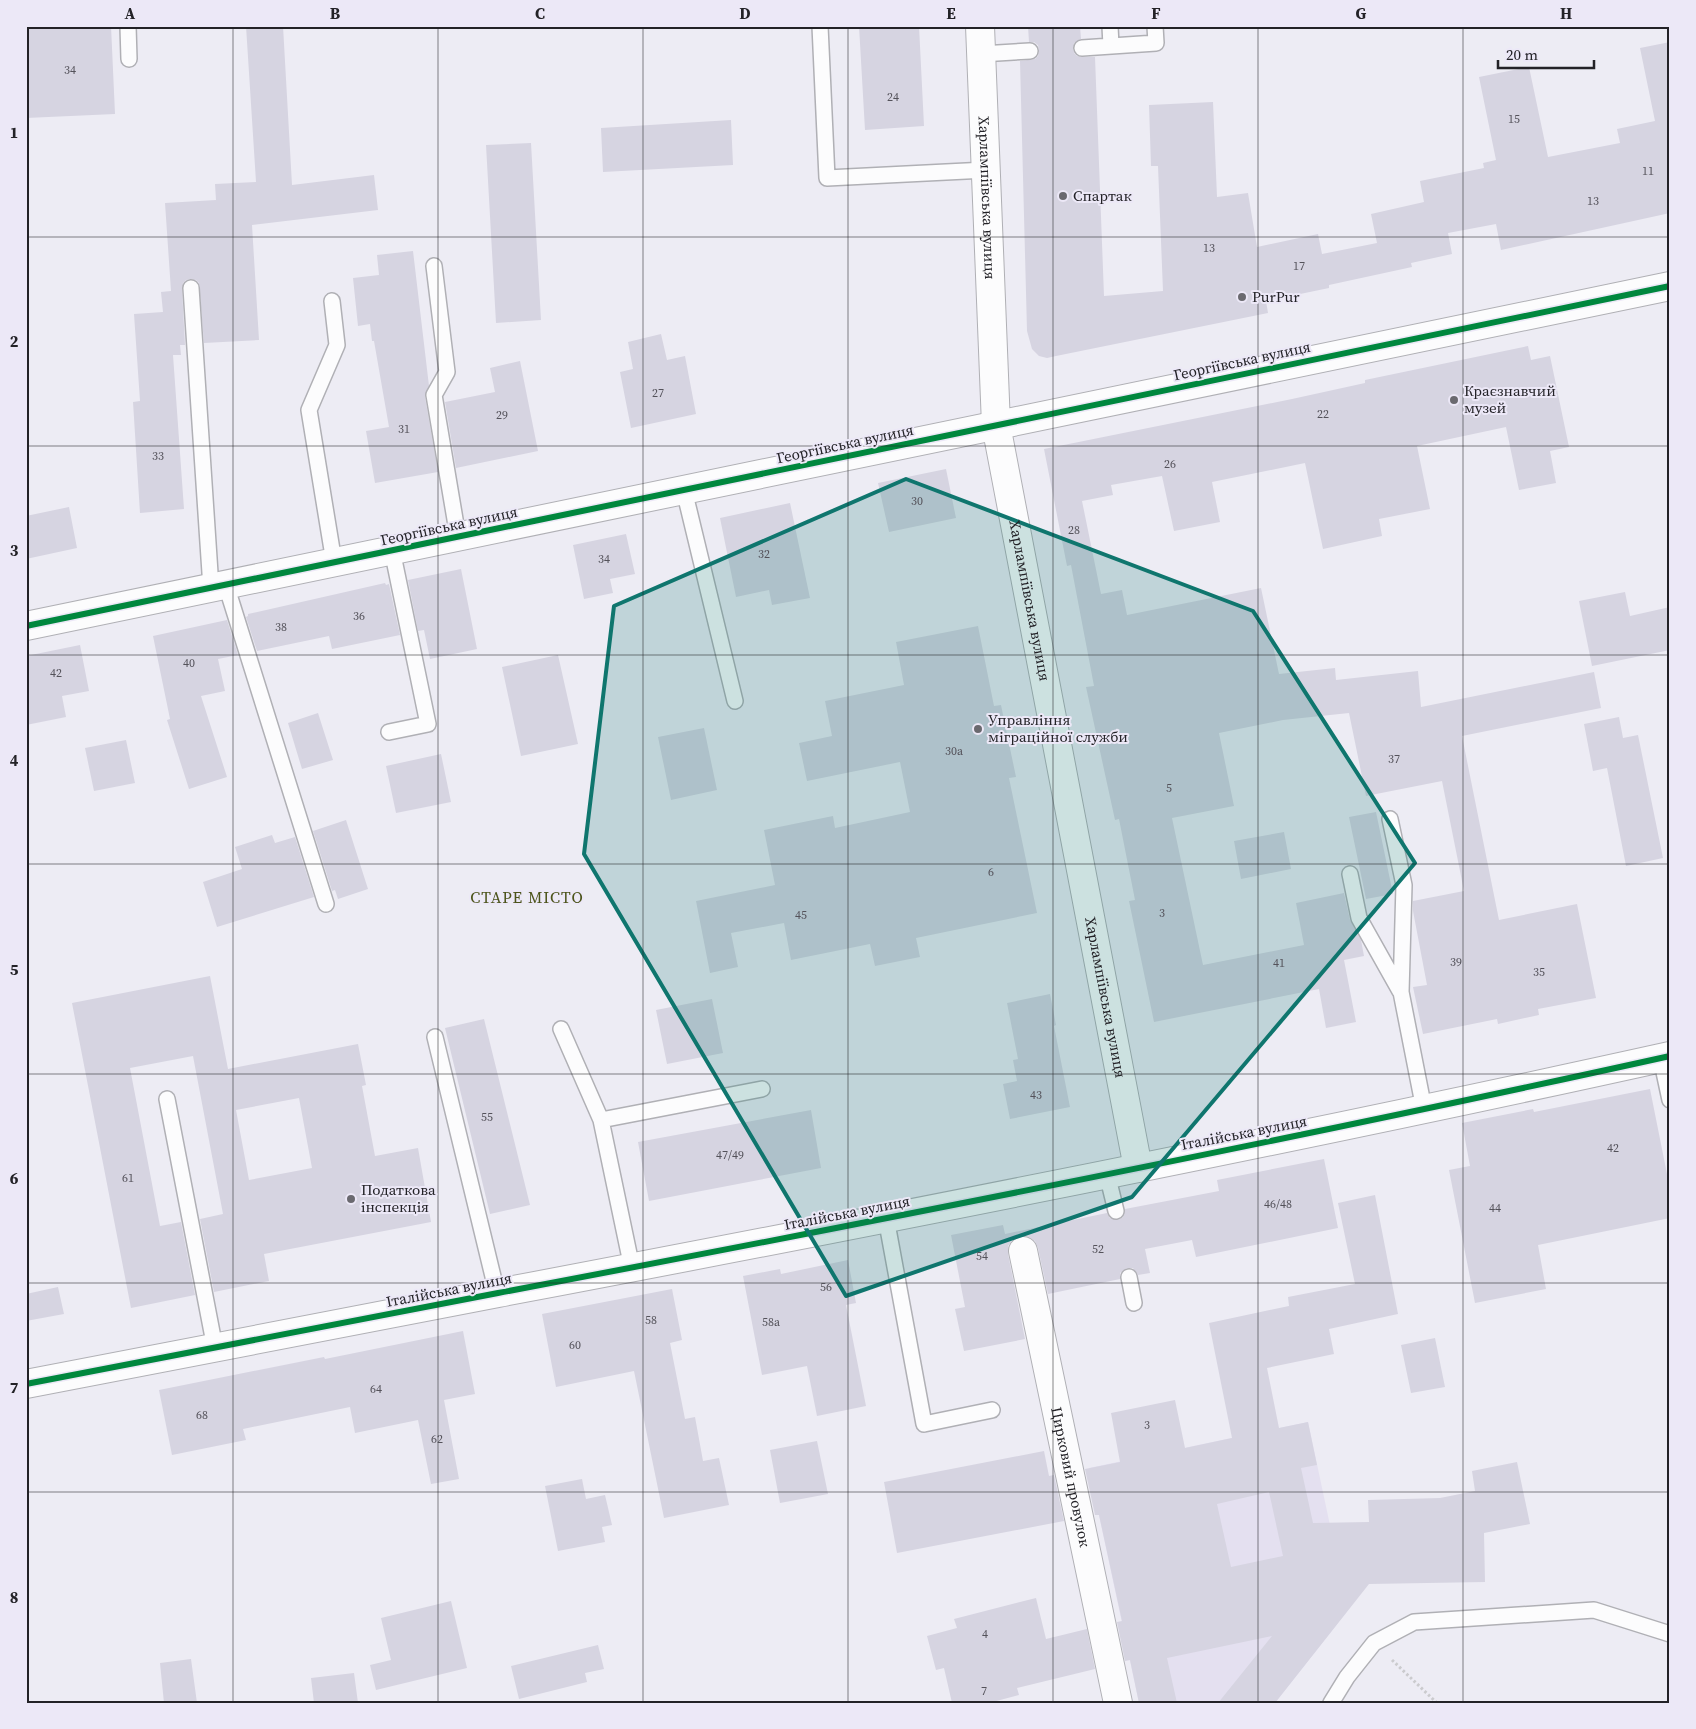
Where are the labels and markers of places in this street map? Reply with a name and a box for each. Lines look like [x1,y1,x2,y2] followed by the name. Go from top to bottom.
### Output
[1073,185,1132,206] place label: Спартак
[1057,190,1069,202] marker: Спартак
[1252,286,1300,307] place label: PurPur
[1236,291,1248,303] marker: PurPur
[1464,380,1556,418] place label: Краєзнавчий музей
[1448,394,1460,406] marker: Краєзнавчий музей
[988,709,1128,747] place label: Управління міграційної служби
[972,723,984,735] marker: Управління міграційної служби
[361,1179,436,1217] place label: Податкова інспекція
[345,1193,357,1205] marker: Податкова інспекція

